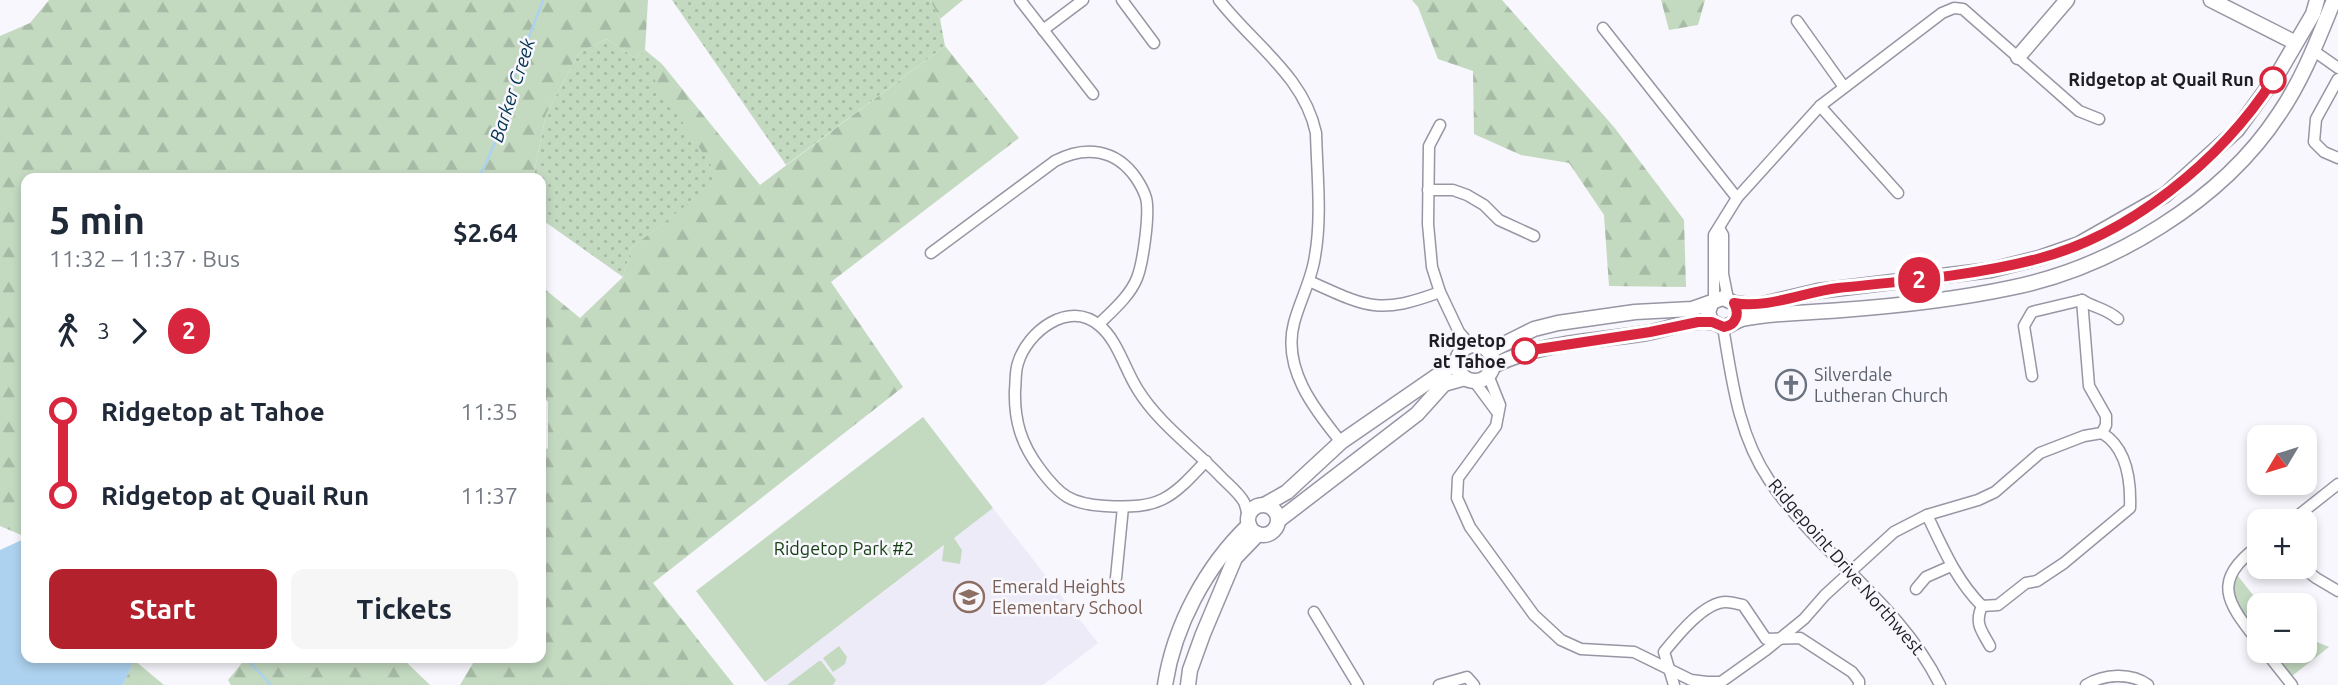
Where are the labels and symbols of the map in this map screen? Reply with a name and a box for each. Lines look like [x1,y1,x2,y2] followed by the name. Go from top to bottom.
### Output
[485,35,539,145] water label: Barker Creek
[2260,67,2286,93] marker: Ridgetop at Quail Run
[2068,69,2254,89] place label: Ridgetop at Quail Run
[1896,257,1942,303] line badge: 2
[1428,330,1506,371] place label: Ridgetop at Tahoe
[1512,338,1538,364] marker: Ridgetop at Tahoe
[1814,364,1948,405] place label: Silverdale Lutheran Church
[1774,368,1808,402] church icon: Silverdale Lutheran Church
[2247,425,2317,495] north arrow
[1765,474,1929,658] street label: Ridgepoint Drive Northwest
[774,538,914,558] park label: Ridgetop Park #2
[992,576,1143,617] place label: Emerald Heights Elementary School
[952,580,986,614] school or university icon: Emerald Heights Elementary School

